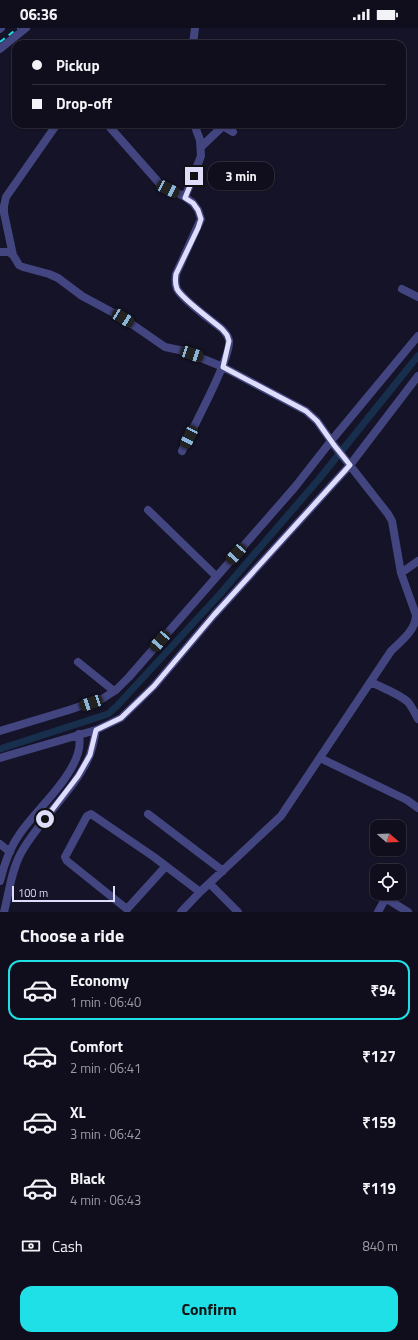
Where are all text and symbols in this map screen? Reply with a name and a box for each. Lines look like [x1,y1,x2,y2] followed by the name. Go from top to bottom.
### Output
[20,3,57,26] text: 06:36
[56,54,100,77] text: Pickup
[56,92,112,115] text: Drop-off
[208,162,274,190] callout: 3 min
[225,166,257,186] text: 3 min
[185,167,203,185] route end
[155,178,181,200] car
[110,307,136,329] car
[179,344,205,364] car
[178,424,200,450] car
[224,541,248,567] car
[148,628,172,654] car
[78,693,104,713] car
[36,810,54,828] route start
[370,820,406,856] north arrow
[370,820,406,900] map controls
[370,864,406,900] button: locate
[12,884,115,903] scale bar
[18,885,48,901] text: 100 m
[20,922,124,949] text: Choose a ride
[70,969,129,992] text: Economy
[22,972,58,1008] icon: car
[371,979,396,1002] text: ₹94
[70,992,141,1012] text: 1 min · 06:40
[70,1035,123,1058] text: Comfort
[22,1038,58,1074] icon: car
[362,1045,396,1068] text: ₹127
[70,1058,141,1078] text: 2 min · 06:41
[70,1101,86,1124] text: XL
[22,1104,58,1140] icon: car
[362,1111,396,1134] text: ₹159
[70,1124,141,1144] text: 3 min · 06:42
[70,1167,105,1190] text: Black
[22,1170,58,1206] icon: car
[362,1177,396,1200] text: ₹119
[70,1190,141,1210] text: 4 min · 06:43
[20,1235,42,1257] icon: cash
[52,1235,83,1258] text: Cash
[362,1236,398,1256] text: 840 m
[20,1286,398,1332] button: Confirm

